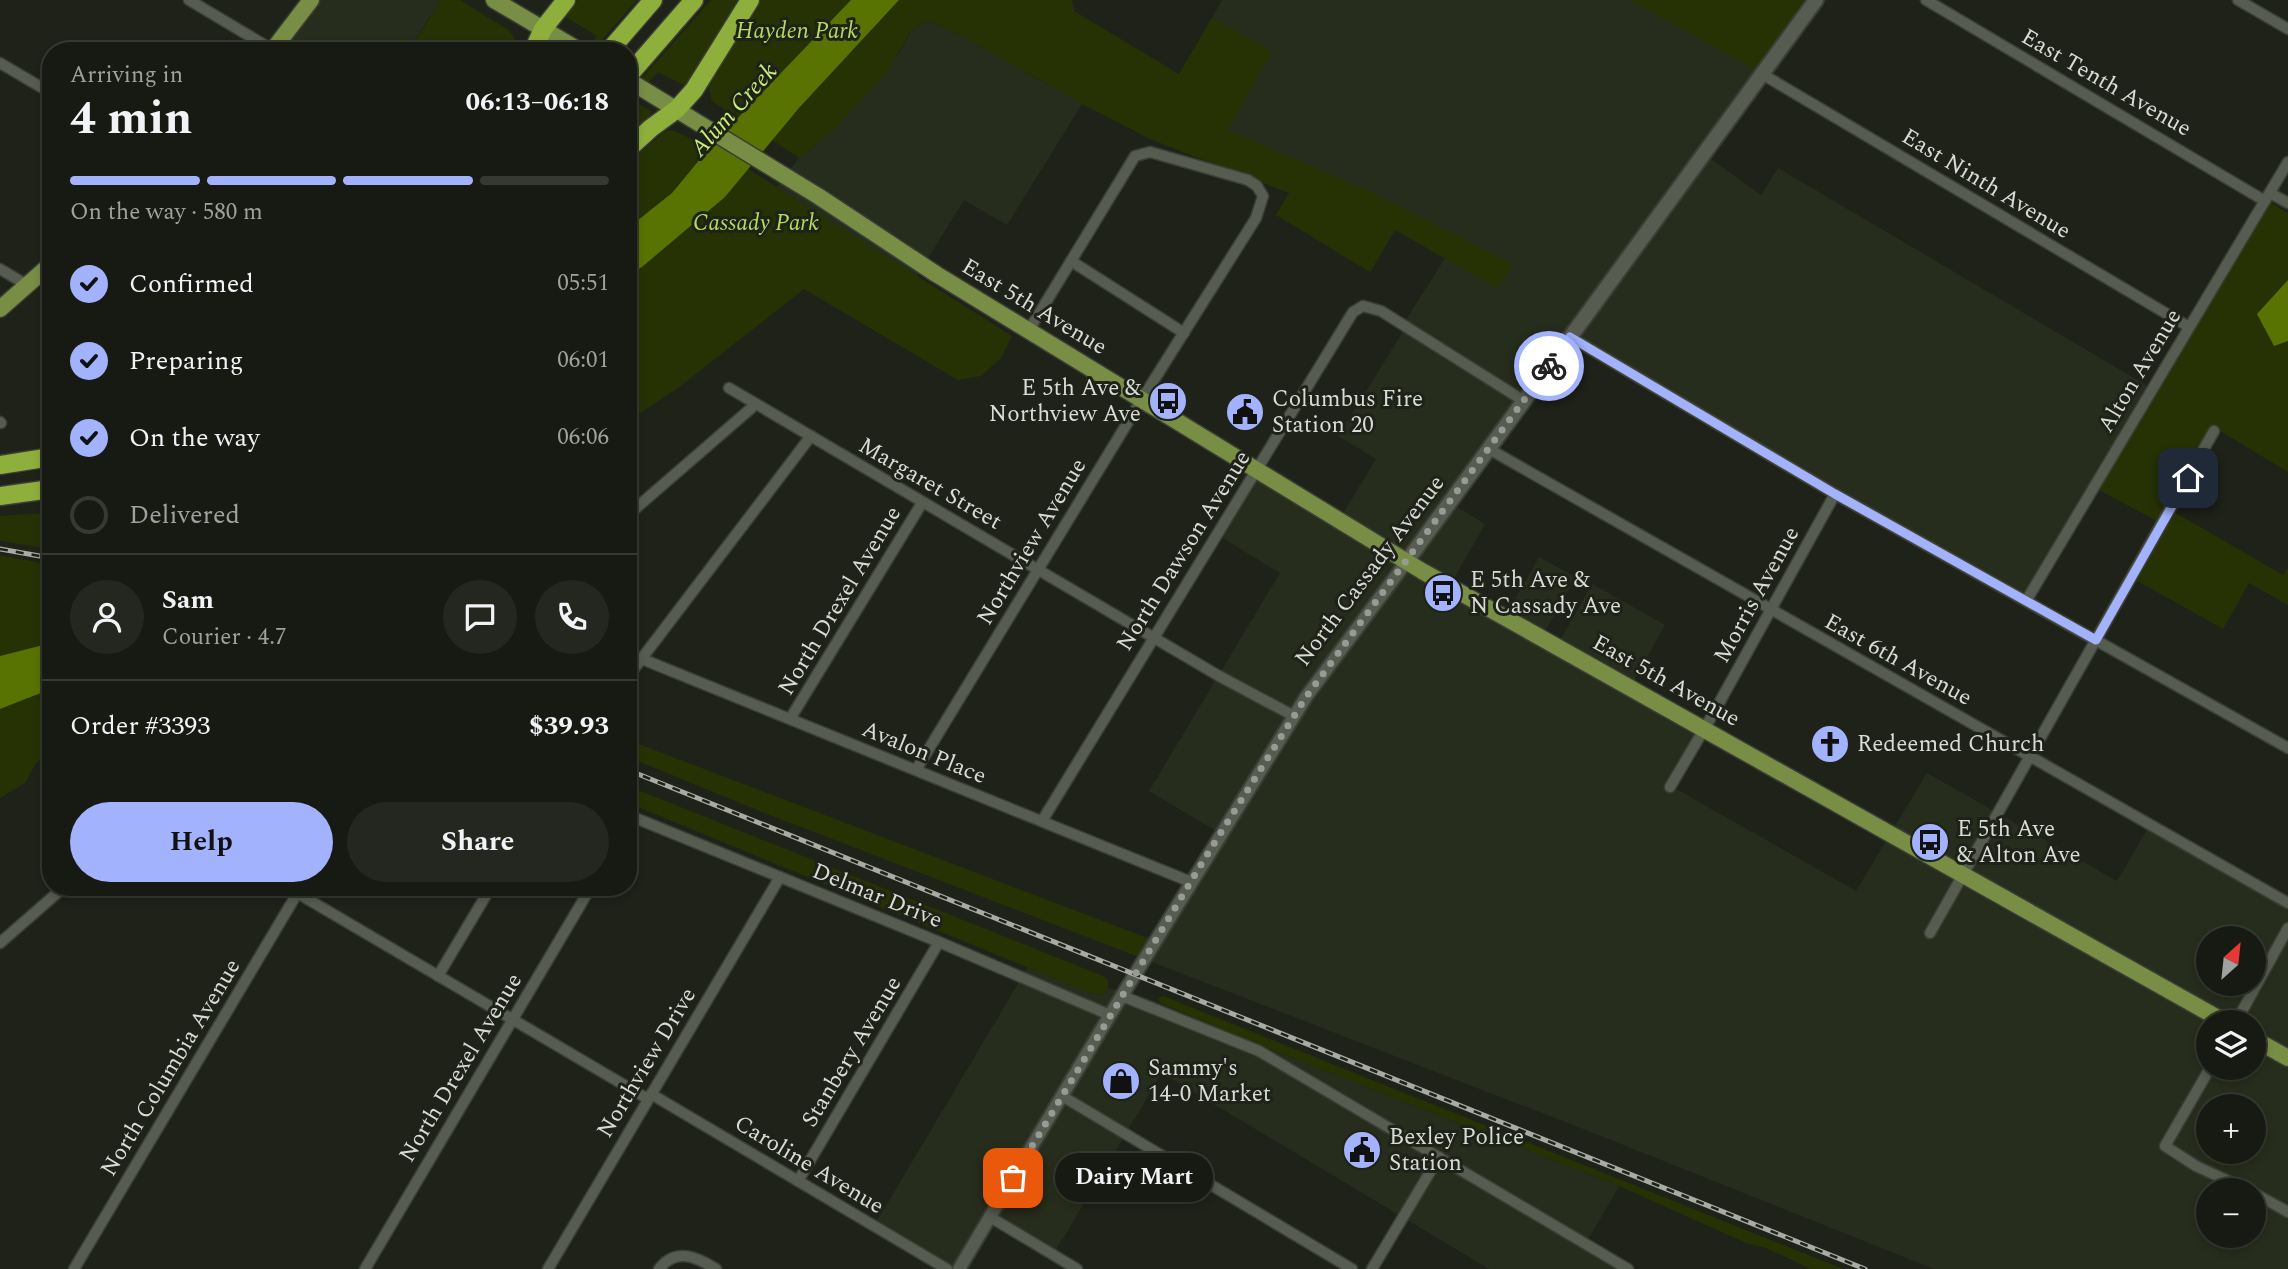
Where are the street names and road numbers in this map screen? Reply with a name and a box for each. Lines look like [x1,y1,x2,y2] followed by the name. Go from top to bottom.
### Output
[2014,20,2198,146] street label: East Tenth Avenue
[1895,120,2077,248] street label: East Ninth Avenue
[954,250,1114,364] street label: East 5th Avenue
[2089,302,2191,440] street label: Alton Avenue
[852,429,1008,539] street label: Margaret Street
[1108,444,1260,658] street label: North Dawson Avenue
[968,452,1096,632] street label: Northview Avenue
[1286,468,1454,674] street label: North Cassady Avenue
[769,499,911,703] street label: North Drexel Avenue
[1705,520,1809,670] street label: Morris Avenue
[1818,605,1978,715] street label: East 6th Avenue
[1586,626,1746,736] street label: East 5th Avenue
[856,712,992,794] street label: Avalon Place
[807,854,947,938] street label: Delmar Drive
[92,952,250,1184] street label: North Columbia Avenue
[390,966,532,1170] street label: North Drexel Avenue
[793,970,911,1134] street label: Stanbery Avenue
[588,981,706,1145] street label: Northview Drive
[727,1106,891,1224] street label: Caroline Avenue

